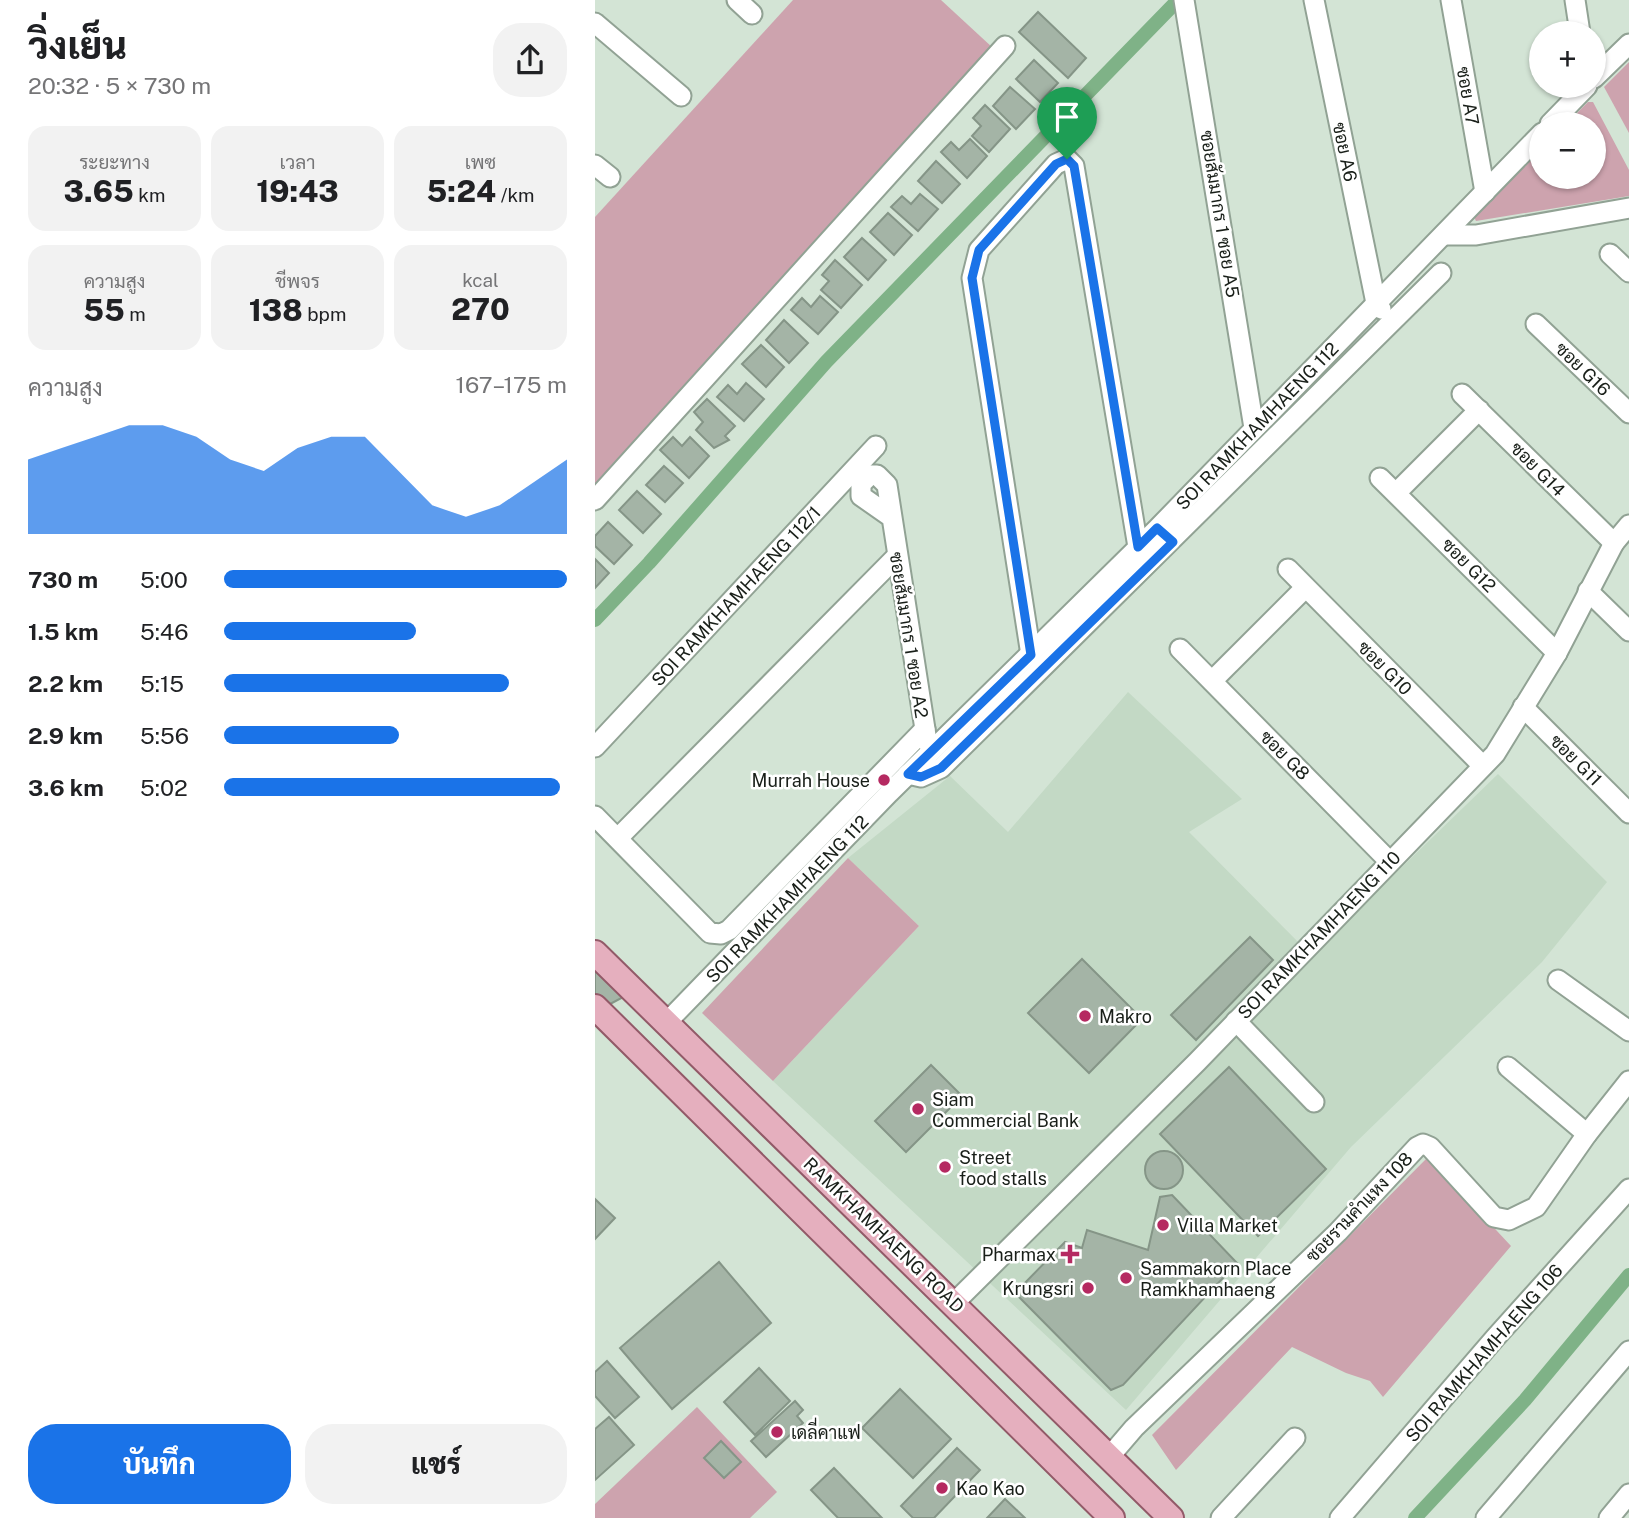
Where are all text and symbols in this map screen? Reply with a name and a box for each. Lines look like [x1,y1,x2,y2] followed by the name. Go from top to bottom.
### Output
[1529,21,1606,189] map controls
[1529,21,1606,98] button: +
[28,23,127,68] text: วิ่งเย็น
[493,23,567,97] button: share
[1453,65,1483,127] street label: ซอย A7
[28,72,211,99] text: 20:32 · 5 × 730 m
[1037,87,1097,159] pin
[1048,98,1086,136] icon: arrive
[1529,112,1606,189] button: −
[1328,120,1362,184] street label: ซอย A6
[1196,129,1244,299] street label: ซอยสัมมากร 1 ซอย A5
[79,151,150,173] text: ระยะทาง
[280,151,315,173] text: เวลา
[465,151,496,173] text: เพซ
[64,173,134,209] text: 3.65
[256,173,339,209] text: 19:43
[426,173,496,209] text: 5:24
[134,184,165,206] text: km
[496,184,535,206] text: /km
[462,269,499,291] text: kcal
[84,270,145,292] text: ความสูง
[275,270,320,292] text: ชีพจร
[451,291,510,327] text: 270
[83,292,125,328] text: 55
[249,292,303,328] text: 138
[125,303,146,325] text: m
[303,303,346,325] text: bpm
[1171,338,1343,514] street label: SOI RAMKHAMHAENG 112
[1551,338,1615,400] street label: ซอย G16
[456,371,567,398] text: 167–175 m
[28,374,103,401] text: ความสูง
[1506,437,1570,501] street label: ซอย G14
[647,502,825,690] street label: SOI RAMKHAMHAENG 112/1
[1438,534,1500,596] street label: ซอย G12
[885,550,933,720] street label: ซอยสัมมากร 1 ซอย A2
[28,566,98,593] text: 730 m
[140,566,188,593] text: 5:00
[28,618,99,645] text: 1.5 km
[140,618,189,645] text: 5:46
[1354,637,1416,699] street label: ซอย G10
[28,670,103,697] text: 2.2 km
[140,670,184,697] text: 5:15
[28,722,103,749] text: 2.9 km
[140,722,189,749] text: 5:56
[1256,726,1314,784] street label: ซอย G8
[1546,730,1606,790] street label: ซอย G11
[751,770,870,791] place label: Murrah House
[876,772,892,788] marker: Murrah House
[28,774,104,801] text: 3.6 km
[140,774,188,801] text: 5:02
[701,811,873,987] street label: SOI RAMKHAMHAENG 112
[1233,847,1405,1023] street label: SOI RAMKHAMHAENG 110
[1099,1006,1152,1027] place label: Makro
[1077,1008,1093,1024] marker: Makro
[932,1089,1079,1131] place label: Siam Commercial Bank
[910,1101,926,1117] marker: Siam Commercial Bank
[959,1147,1047,1189] place label: Street food stalls
[1301,1148,1417,1266] street label: ซอยรามคำแหง 108
[800,1153,968,1317] street label: RAMKHAMHAENG ROAD
[937,1159,953,1175] marker: Street food stalls
[1177,1215,1278,1236] place label: Villa Market
[1155,1217,1171,1233] marker: Villa Market
[982,1244,1056,1265] place label: Pharmax
[1062,1246,1078,1262] marker: Pharmax
[1140,1258,1291,1300] place label: Sammakorn Place Ramkhamhaeng
[1401,1260,1567,1446] street label: SOI RAMKHAMHAENG 106
[1118,1270,1134,1286] marker: Sammakorn Place Ramkhamhaeng
[1002,1278,1074,1299] place label: Krungsri
[1080,1280,1096,1296] marker: Krungsri
[791,1417,861,1443] place label: เดลี่คาแฟ
[28,1424,291,1504] button: บันทึก
[305,1424,567,1504] button: แชร์
[769,1424,785,1440] marker: เดลี่คาแฟ
[956,1478,1025,1499] place label: Kao Kao
[934,1480,950,1496] marker: Kao Kao

